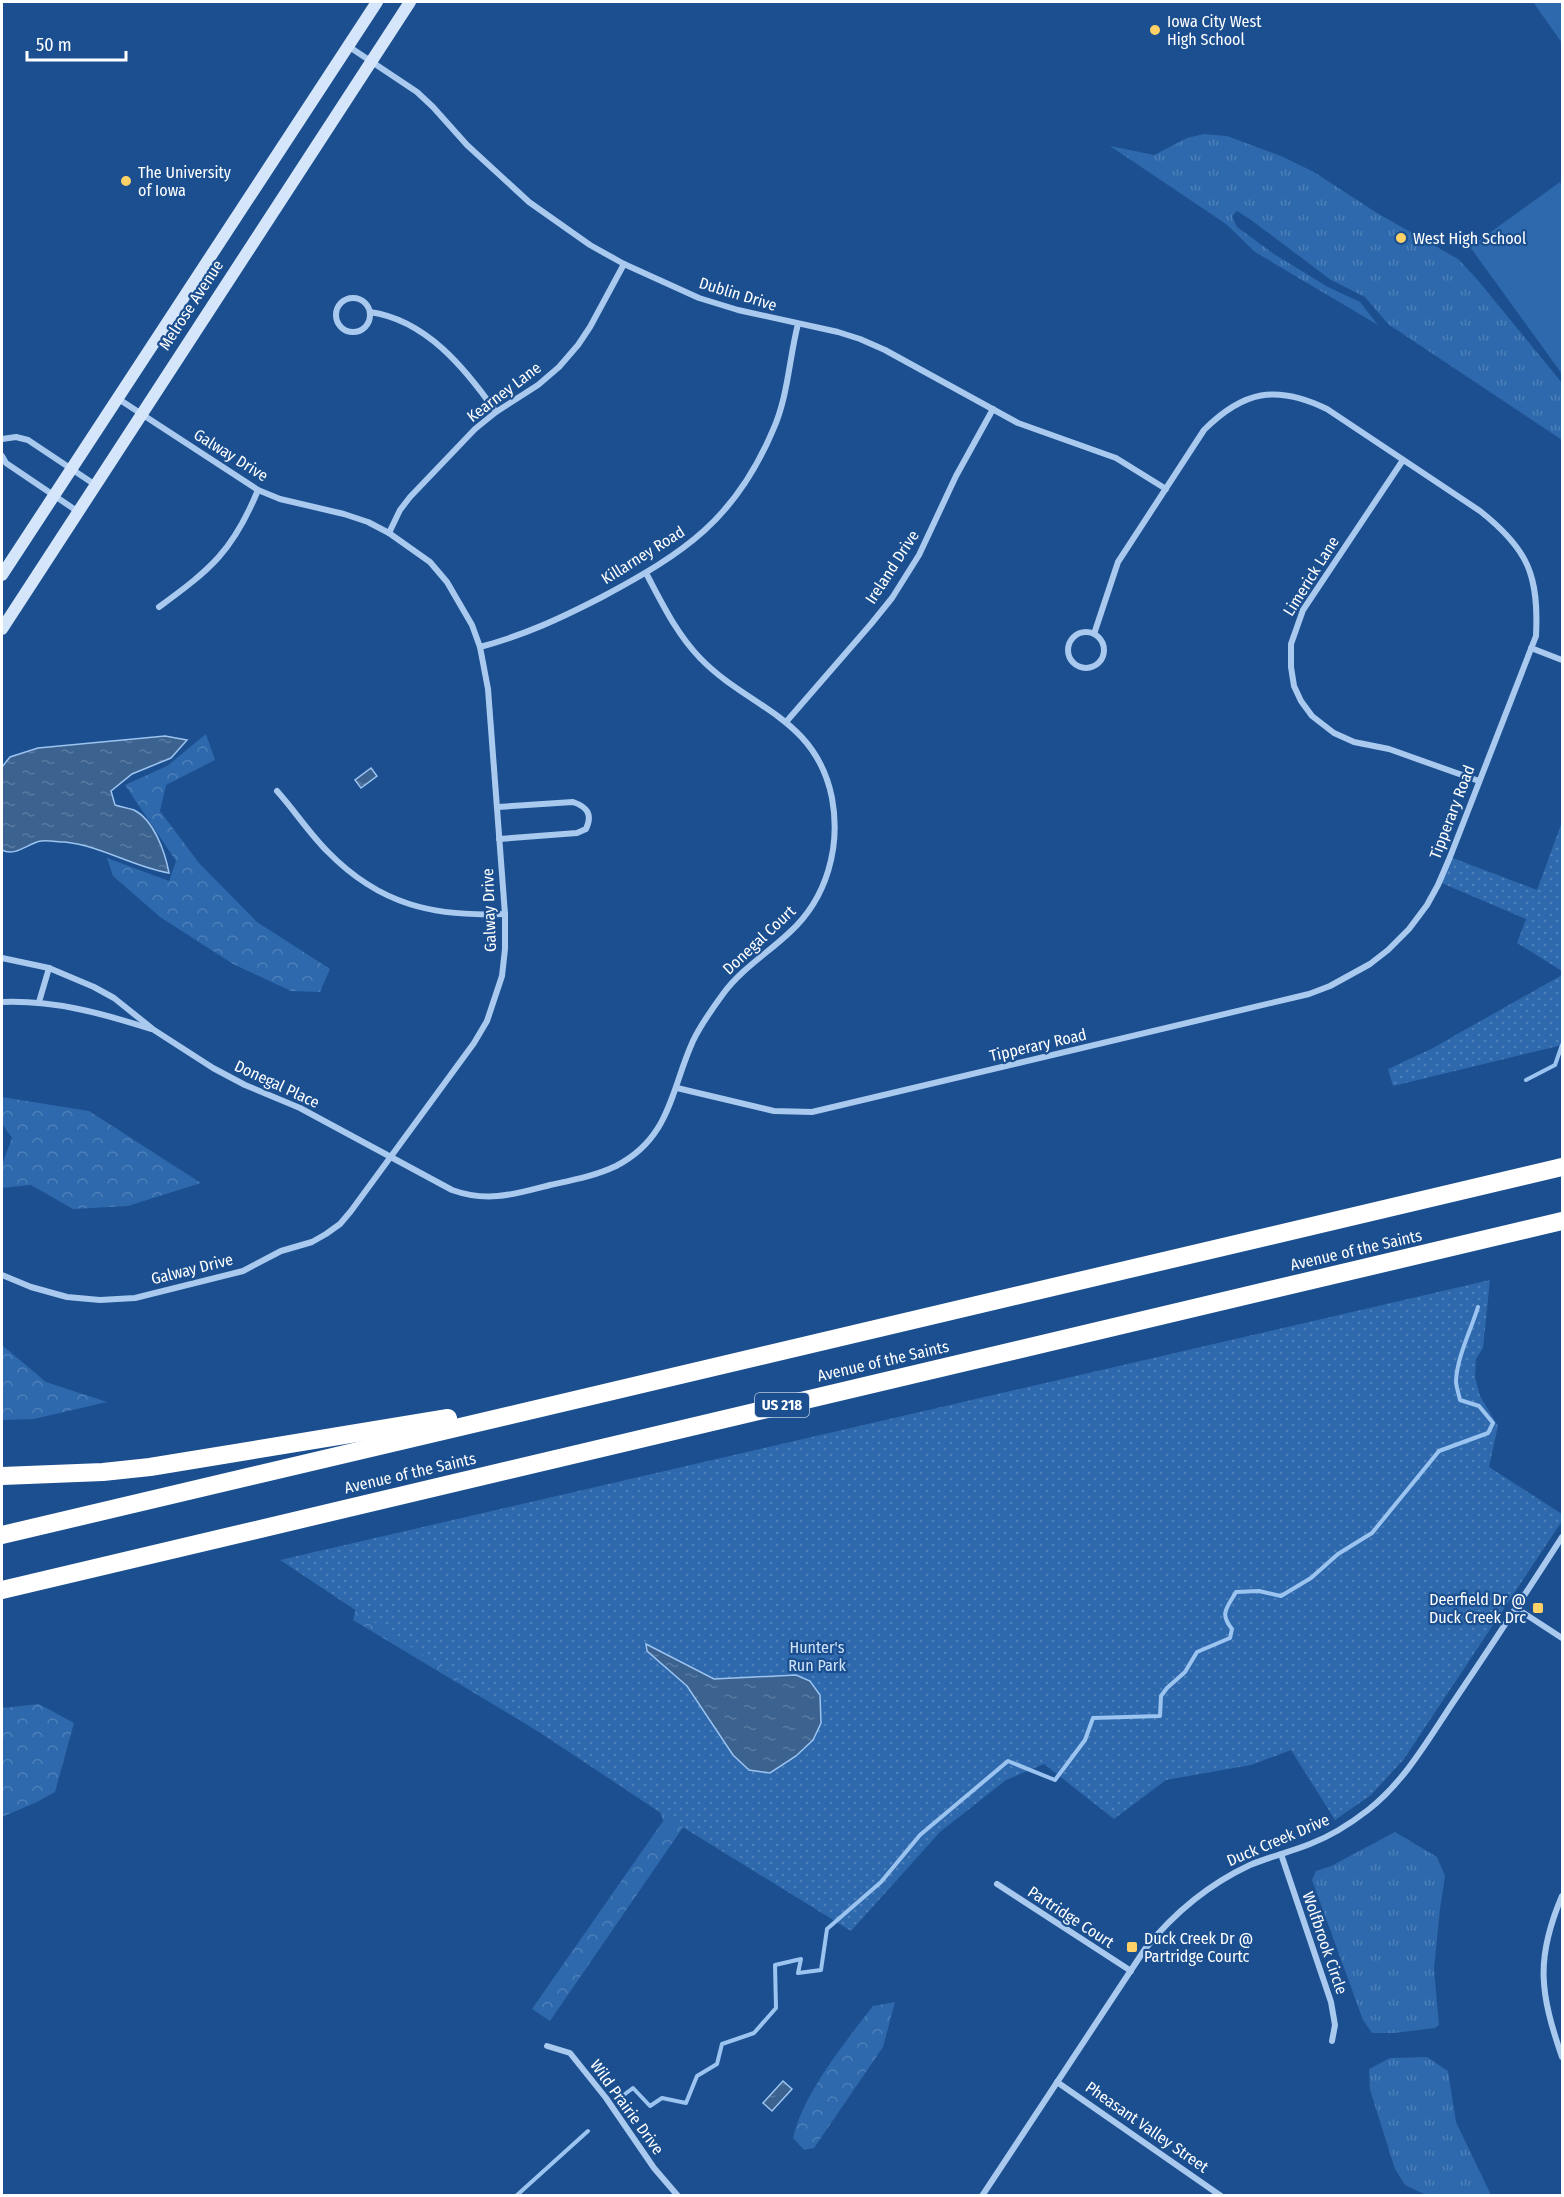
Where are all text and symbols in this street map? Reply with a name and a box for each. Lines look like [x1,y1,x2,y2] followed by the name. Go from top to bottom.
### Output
[1167,12,1262,49] place label: Iowa City West High School
[1148,23,1162,37] marker: Iowa City West High School
[27,24,126,62] scale bar
[36,34,72,56] text: 50 m
[138,163,232,200] place label: The University of Iowa
[119,174,133,188] marker: The University of Iowa
[1413,229,1526,248] place label: West High School
[1394,231,1408,245] marker: West High School
[155,256,227,354] street label: Melrose Avenue
[697,273,779,315] street label: Dublin Drive
[463,358,545,426] street label: Kearney Lane
[190,425,272,485] street label: Galway Drive
[598,522,688,588] street label: Killarney Road
[861,527,923,607] street label: Ireland Drive
[1279,533,1343,619] street label: Limerick Lane
[1425,762,1479,862] street label: Tipperary Road
[478,868,500,952] street label: Galway Drive
[719,901,800,978] street label: Donegal Court
[988,1025,1088,1065] street label: Tipperary Road
[231,1056,323,1112] street label: Donegal Place
[1288,1226,1424,1274] street label: Avenue of the Saints
[149,1250,235,1288] street label: Galway Drive
[815,1337,951,1385] street label: Avenue of the Saints
[755,1393,809,1417] road number: US 218
[342,1449,478,1497] street label: Avenue of the Saints
[1429,1590,1526,1627] place label: Deerfield Dr @ Duck Creek Drc
[1531,1601,1545,1615] marker: Deerfield Dr @ Duck Creek Drc
[788,1638,846,1675] park label: Hunter's Run Park
[1224,1810,1332,1870] street label: Duck Creek Drive
[1024,1882,1118,1952] street label: Partridge Court
[1299,1889,1351,1997] street label: Wolfbrook Circle
[1144,1929,1253,1966] place label: Duck Creek Dr @ Partridge Courtc
[1125,1940,1139,1954] marker: Duck Creek Dr @ Partridge Courtc
[586,2056,668,2158] street label: Wild Prairie Drive
[1082,2077,1213,2177] street label: Pheasant Valley Street

